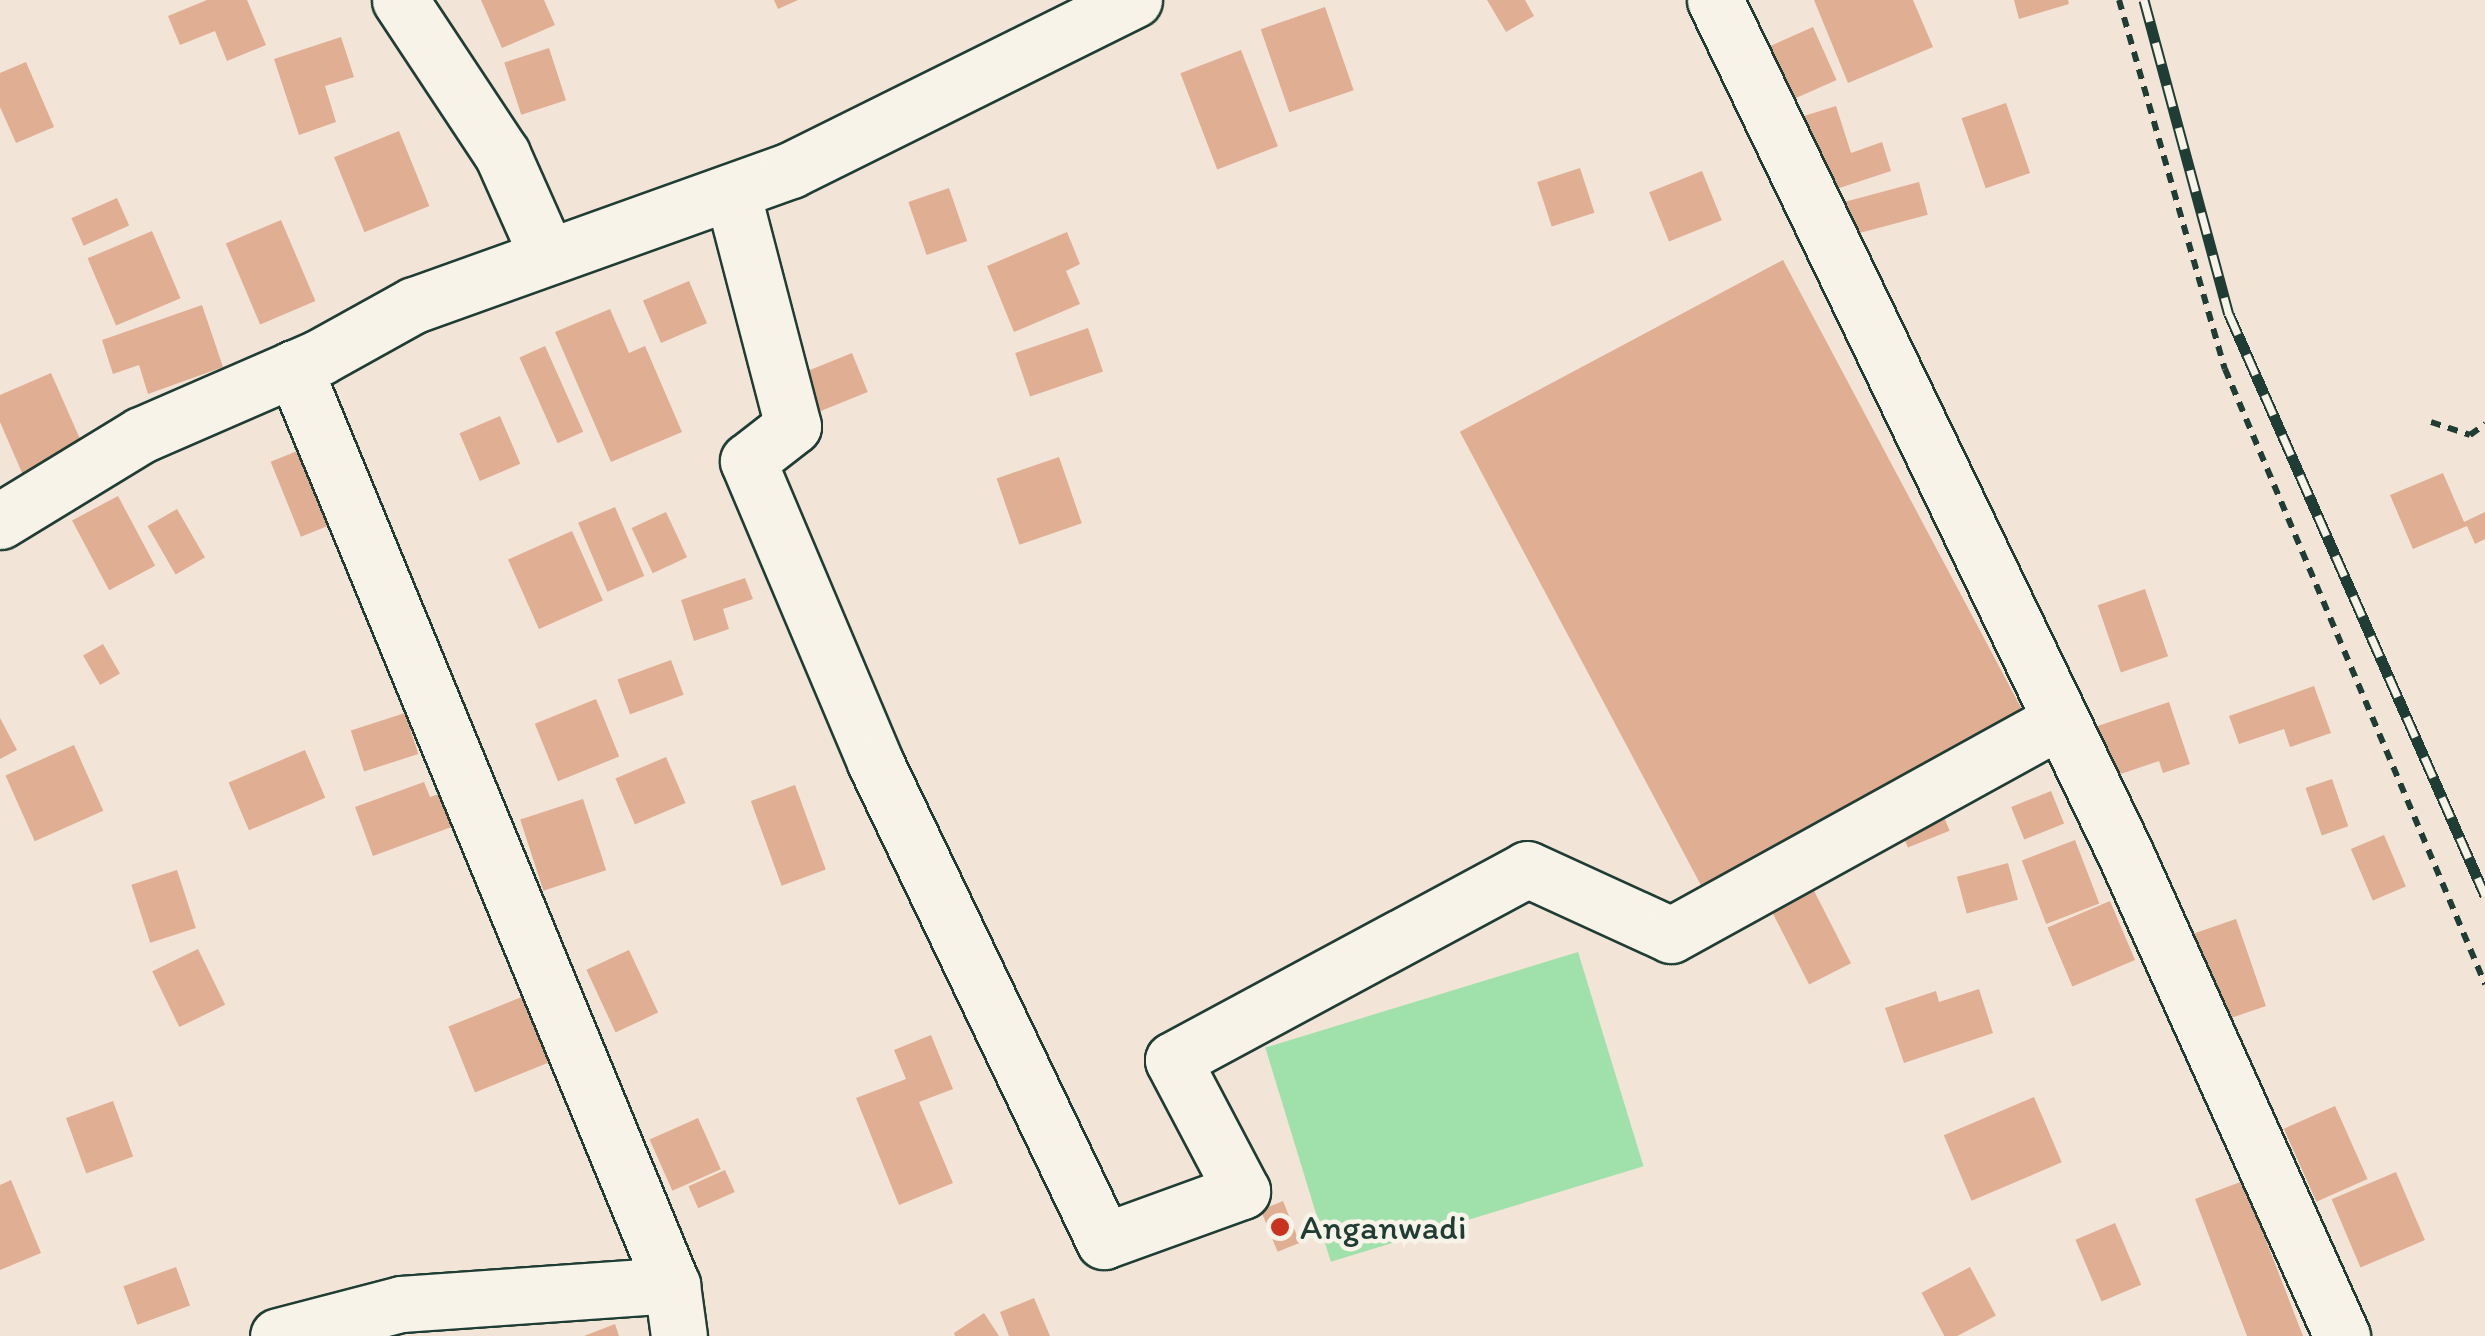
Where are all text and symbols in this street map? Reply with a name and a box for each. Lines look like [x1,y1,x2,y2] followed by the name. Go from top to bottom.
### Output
[1300,1206,1467,1248] place label: Anganwadi
[1269,1216,1291,1238] marker: Anganwadi

